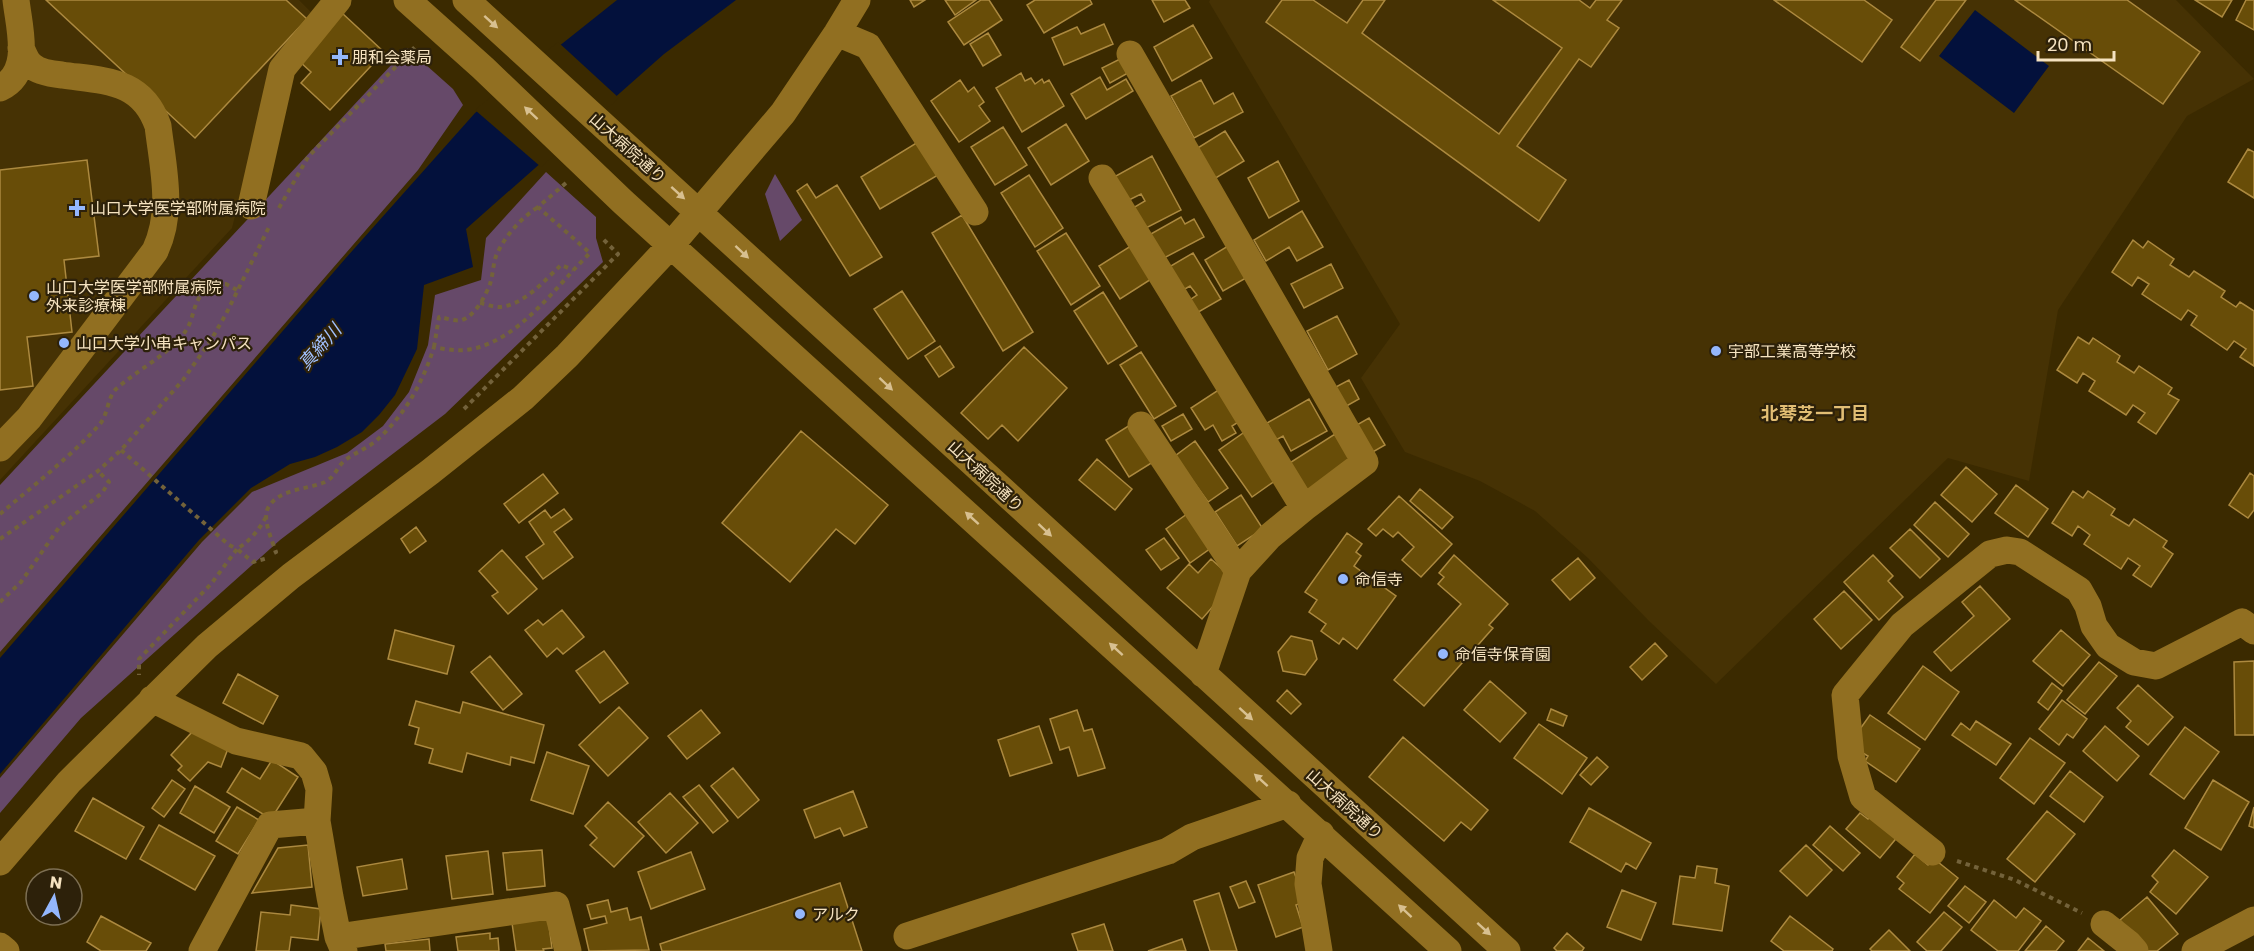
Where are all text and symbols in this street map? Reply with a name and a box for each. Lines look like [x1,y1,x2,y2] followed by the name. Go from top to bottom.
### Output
[484,15,498,29] one-way arrow
[2038,24,2114,62] scale bar
[2047,32,2092,57] text: 20 m
[352,46,432,69] place label: 朋和会薬局
[333,50,347,64] marker: 朋和会薬局
[523,106,538,120] one-way arrow
[584,108,671,189] street label: 山大病院通り
[670,186,685,199] one-way arrow
[90,197,266,220] place label: 山口大学医学部附属病院
[68,199,86,217] marker: 山口大学医学部附属病院
[734,245,749,258] one-way arrow
[46,276,222,317] place label: 山口大学医学部附属病院 外来診療棟
[27,289,41,303] marker: 山口大学医学部附属病院 外来診療棟
[292,317,348,375] water label: 真締川
[76,332,252,355] place label: 山口大学小串キャンパス
[57,336,71,350] marker: 山口大学小串キャンパス
[1728,340,1856,363] place label: 宇部工業高等学校
[1709,344,1723,358] marker: 宇部工業高等学校
[878,377,893,390] one-way arrow
[1761,401,1869,426] district label: 北琴芝一丁目
[943,435,1029,518] street label: 山大病院通り
[965,512,980,525] one-way arrow
[1037,523,1052,536] one-way arrow
[1355,568,1403,591] place label: 命信寺
[1336,572,1350,586] marker: 命信寺
[1109,642,1124,656] one-way arrow
[1455,643,1551,666] place label: 命信寺保育園
[1436,647,1450,661] marker: 命信寺保育園
[1238,707,1253,720] one-way arrow
[1301,764,1388,845] street label: 山大病院通り
[1254,774,1269,787] one-way arrow
[24,867,84,927] north arrow
[48,870,64,895] text: N
[812,903,860,926] place label: アルク
[1398,905,1412,919] one-way arrow
[793,907,807,921] marker: アルク
[1476,922,1491,936] one-way arrow

